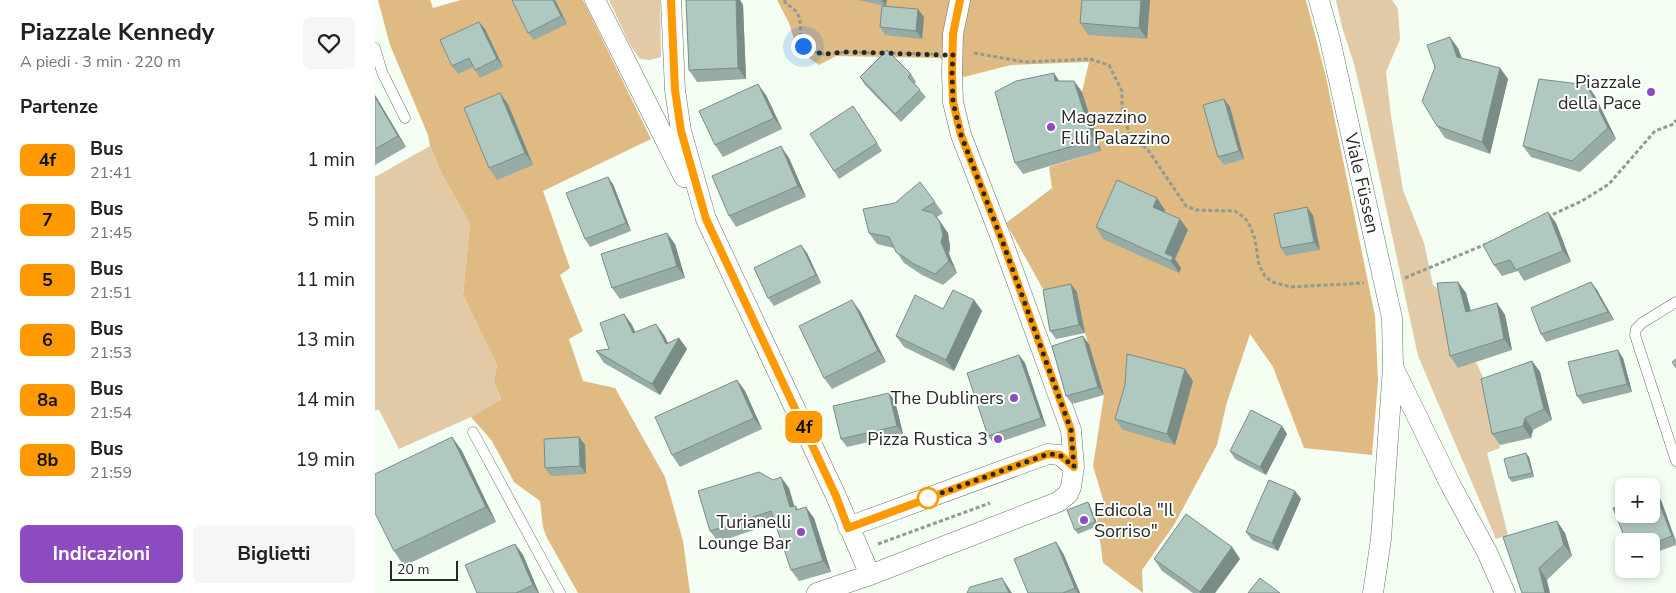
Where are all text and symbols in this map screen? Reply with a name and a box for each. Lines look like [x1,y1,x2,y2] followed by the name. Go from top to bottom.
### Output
[20,16,214,48] text: Piazzale Kennedy
[303,17,355,69] button: heart
[791,34,816,59] your location
[20,51,181,73] text: A piedi · 3 min · 220 m
[1558,70,1641,115] place label: Piazzale della Pace
[1645,86,1657,98] marker: Piazzale della Pace
[20,94,98,120] text: Partenze
[1061,105,1170,150] place label: Magazzino F.lli Palazzino
[1045,121,1057,133] marker: Magazzino F.lli Palazzino
[1339,129,1385,236] street label: Viale Füssen
[90,136,123,162] text: Bus
[307,147,355,173] text: 1 min
[39,148,56,172] text: 4f
[90,162,132,184] text: 21:41
[90,196,123,222] text: Bus
[307,207,355,233] text: 5 min
[42,208,53,232] text: 7
[90,222,132,244] text: 21:45
[90,256,123,282] text: Bus
[296,267,355,293] text: 11 min
[42,268,53,292] text: 5
[90,282,132,304] text: 21:51
[90,316,123,342] text: Bus
[296,327,355,353] text: 13 min
[42,328,53,352] text: 6
[90,342,132,364] text: 21:53
[90,376,123,402] text: Bus
[890,386,1004,410] place label: The Dubliners
[296,387,355,413] text: 14 min
[37,388,58,412] text: 8a
[1008,392,1020,404] marker: The Dubliners
[90,402,132,424] text: 21:54
[781,411,827,443] line badge: 4f
[795,415,813,439] text: 4f
[867,427,988,451] place label: Pizza Rustica 3
[992,433,1004,445] marker: Pizza Rustica 3
[90,436,123,462] text: Bus
[296,447,355,473] text: 19 min
[37,448,58,472] text: 8b
[90,462,132,484] text: 21:59
[1615,478,1660,578] map controls
[1615,478,1660,523] button: +
[917,487,939,509] unlabelled marker
[1094,498,1174,543] place label: Edicola "Il Sorriso"
[698,510,792,555] place label: Turianelli Lounge Bar
[1078,514,1090,526] marker: Edicola "Il Sorriso"
[20,525,183,583] button: Indicazioni
[193,525,355,583] button: Biglietti
[795,526,807,538] marker: Turianelli Lounge Bar
[1615,533,1660,578] button: −
[390,558,457,581] scale bar
[397,560,429,579] text: 20 m

